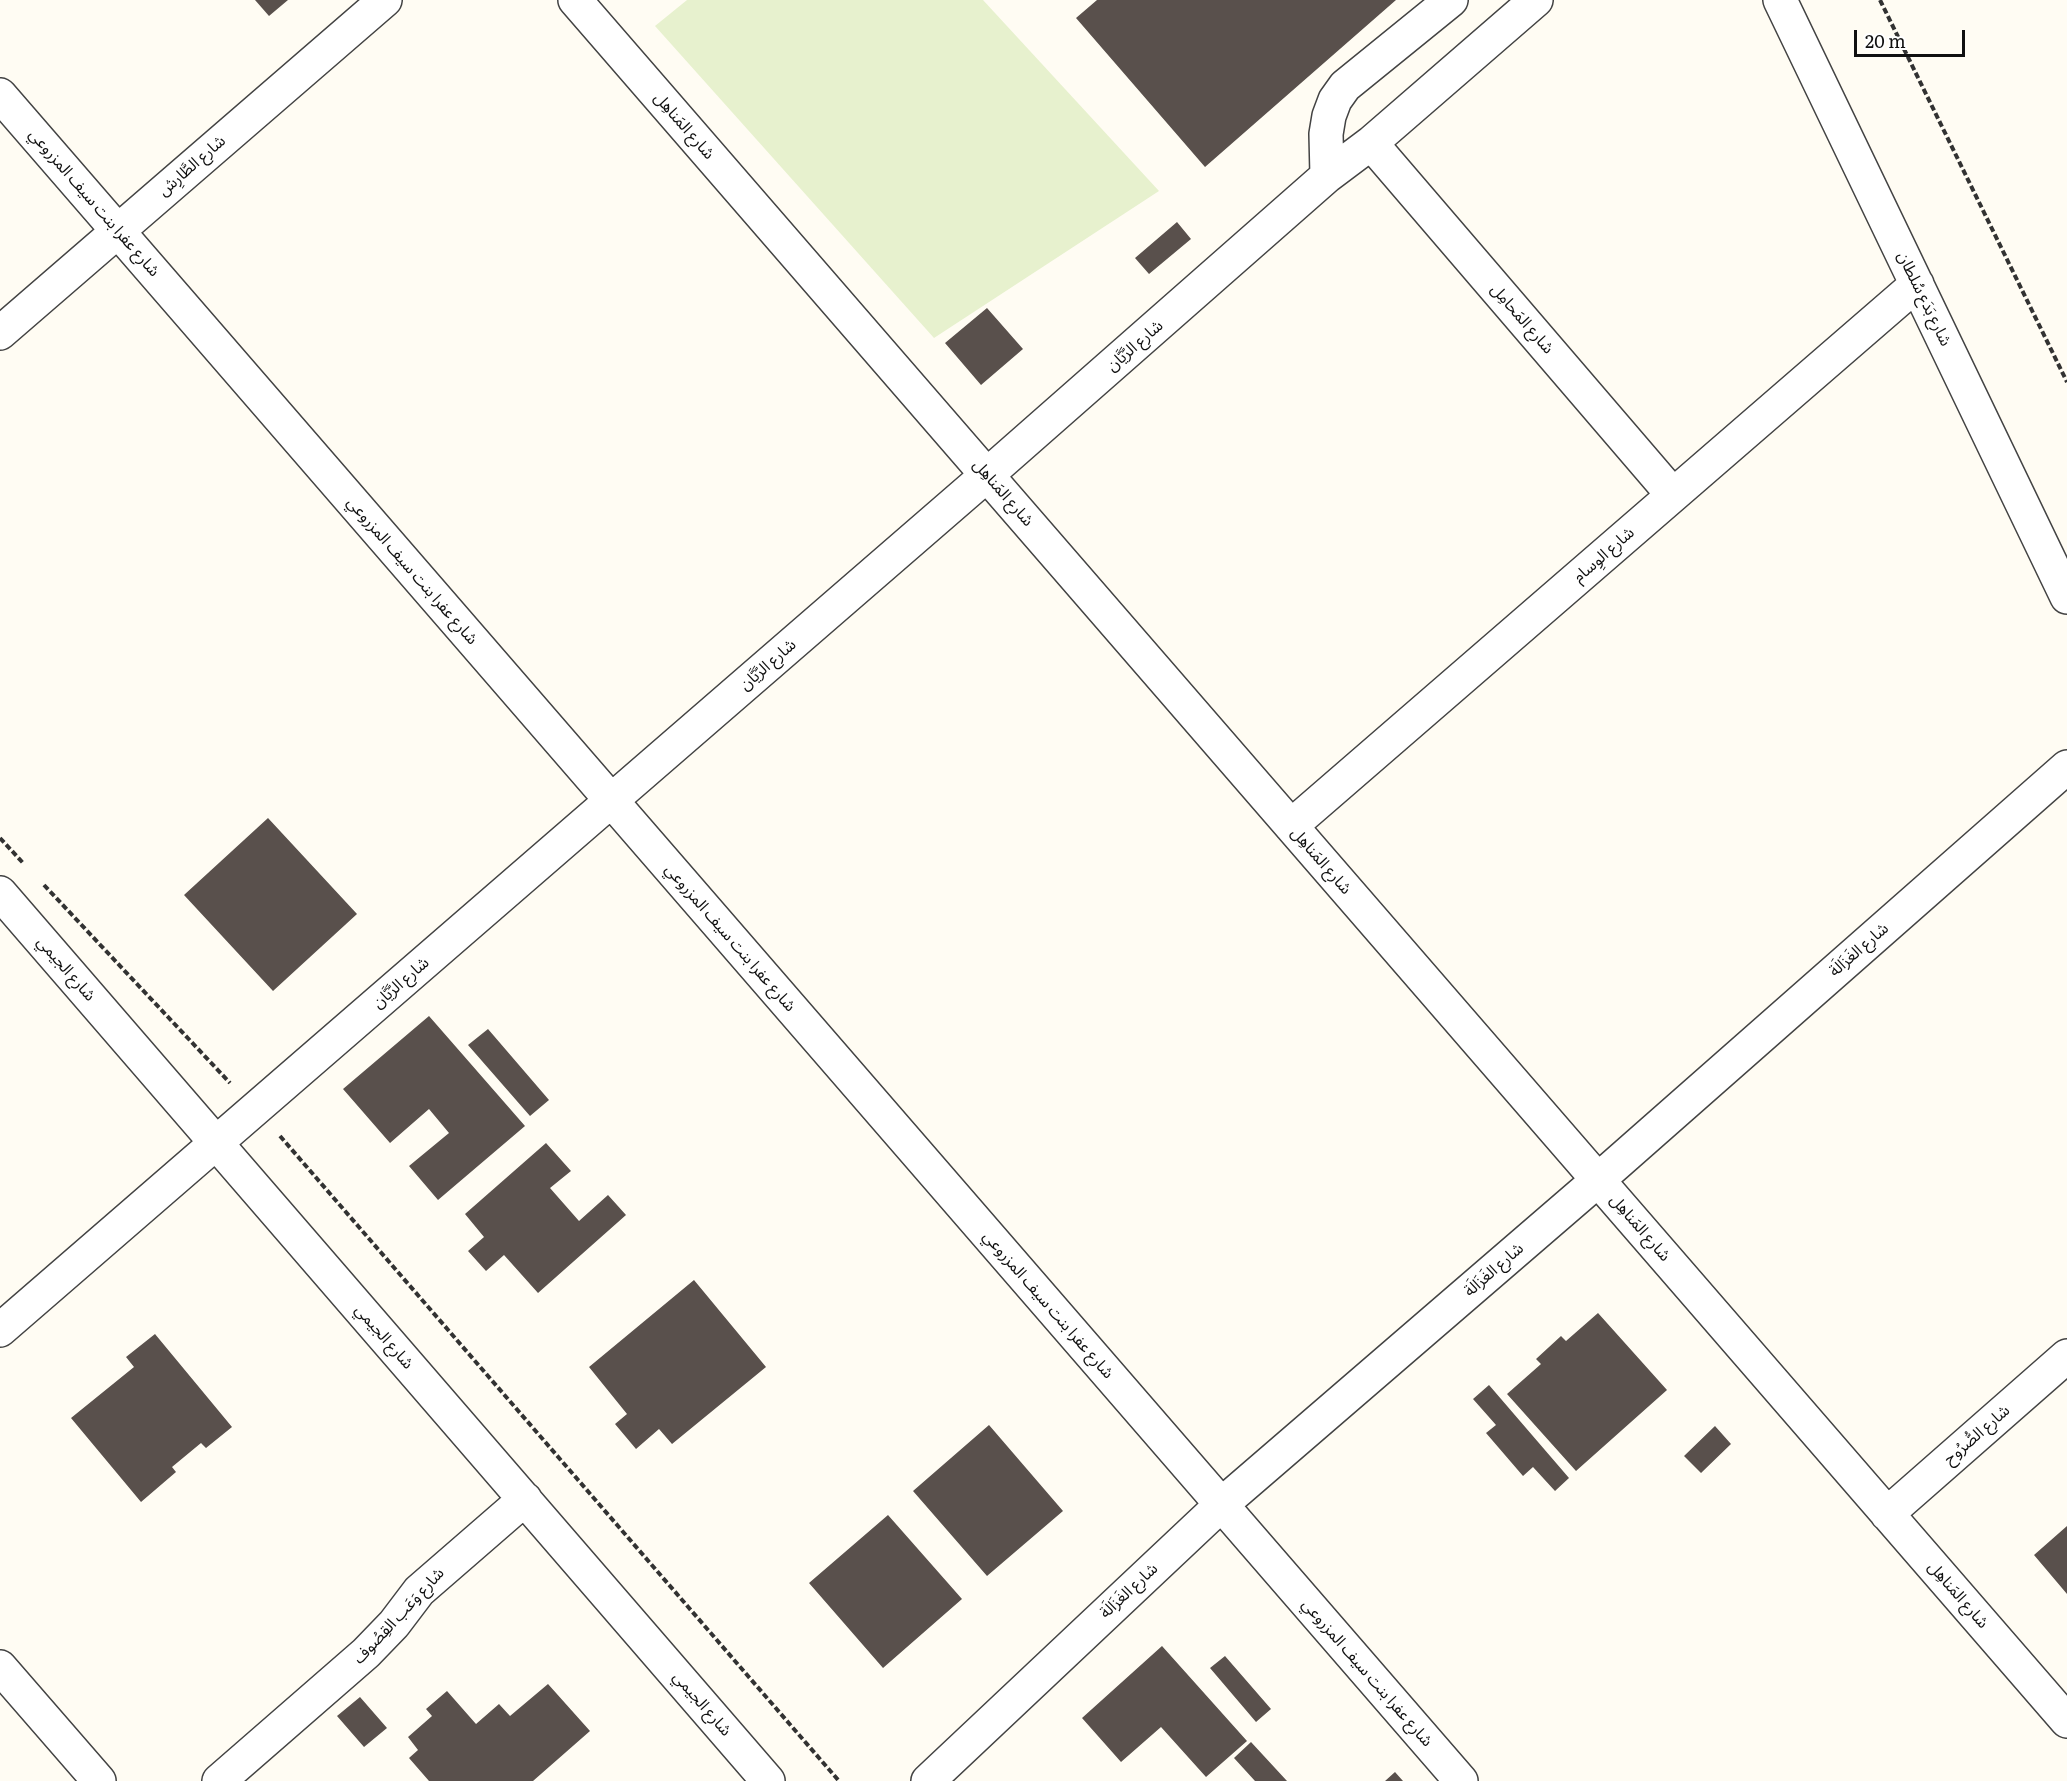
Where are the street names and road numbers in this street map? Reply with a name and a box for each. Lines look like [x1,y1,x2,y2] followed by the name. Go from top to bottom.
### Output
[650,89,718,163] street label: شارع المَناهِل
[25,125,163,281] street label: شارع عفرا بنت سيف المزروعي
[154,131,230,201] street label: شارع الطَّارِش
[1893,249,1955,349] street label: شارع بَدَع سُلطان
[1486,280,1558,358] street label: شارع المَحامِل
[1103,316,1167,376] street label: شارع الرَّيَّان
[969,456,1037,530] street label: شارع المَناهِل
[343,493,481,649] street label: شارع عفرا بنت سيف المزروعي
[1569,523,1639,587] street label: شارع الوِسام
[736,635,800,695] street label: شارع الرَّيَّان
[1287,824,1355,898] street label: شارع المَناهِل
[661,860,799,1016] street label: شارع عفرا بنت سيف المزروعي
[1825,919,1893,981] street label: شارع الغَزَالَة
[33,933,99,1005] street label: شارع الجيمي
[369,953,433,1013] street label: شارع الرَّيَّان
[1606,1191,1674,1265] street label: شارع المَناهِل
[979,1227,1117,1383] street label: شارع عفرا بنت سيف المزروعي
[1460,1239,1528,1301] street label: شارع الغَزَالَة
[351,1301,417,1373] street label: شارع الجيمي
[1940,1401,2014,1469] street label: شارع الصُّرُوح
[1924,1558,1992,1632] street label: شارع المَناهِل
[1096,1559,1162,1623] street label: شارع الغَزَالَة
[349,1564,449,1668] street label: شارع وَعَب القِصُوف
[1298,1595,1436,1751] street label: شارع عفرا بنت سيف المزروعي
[669,1668,735,1740] street label: شارع الجيمي

